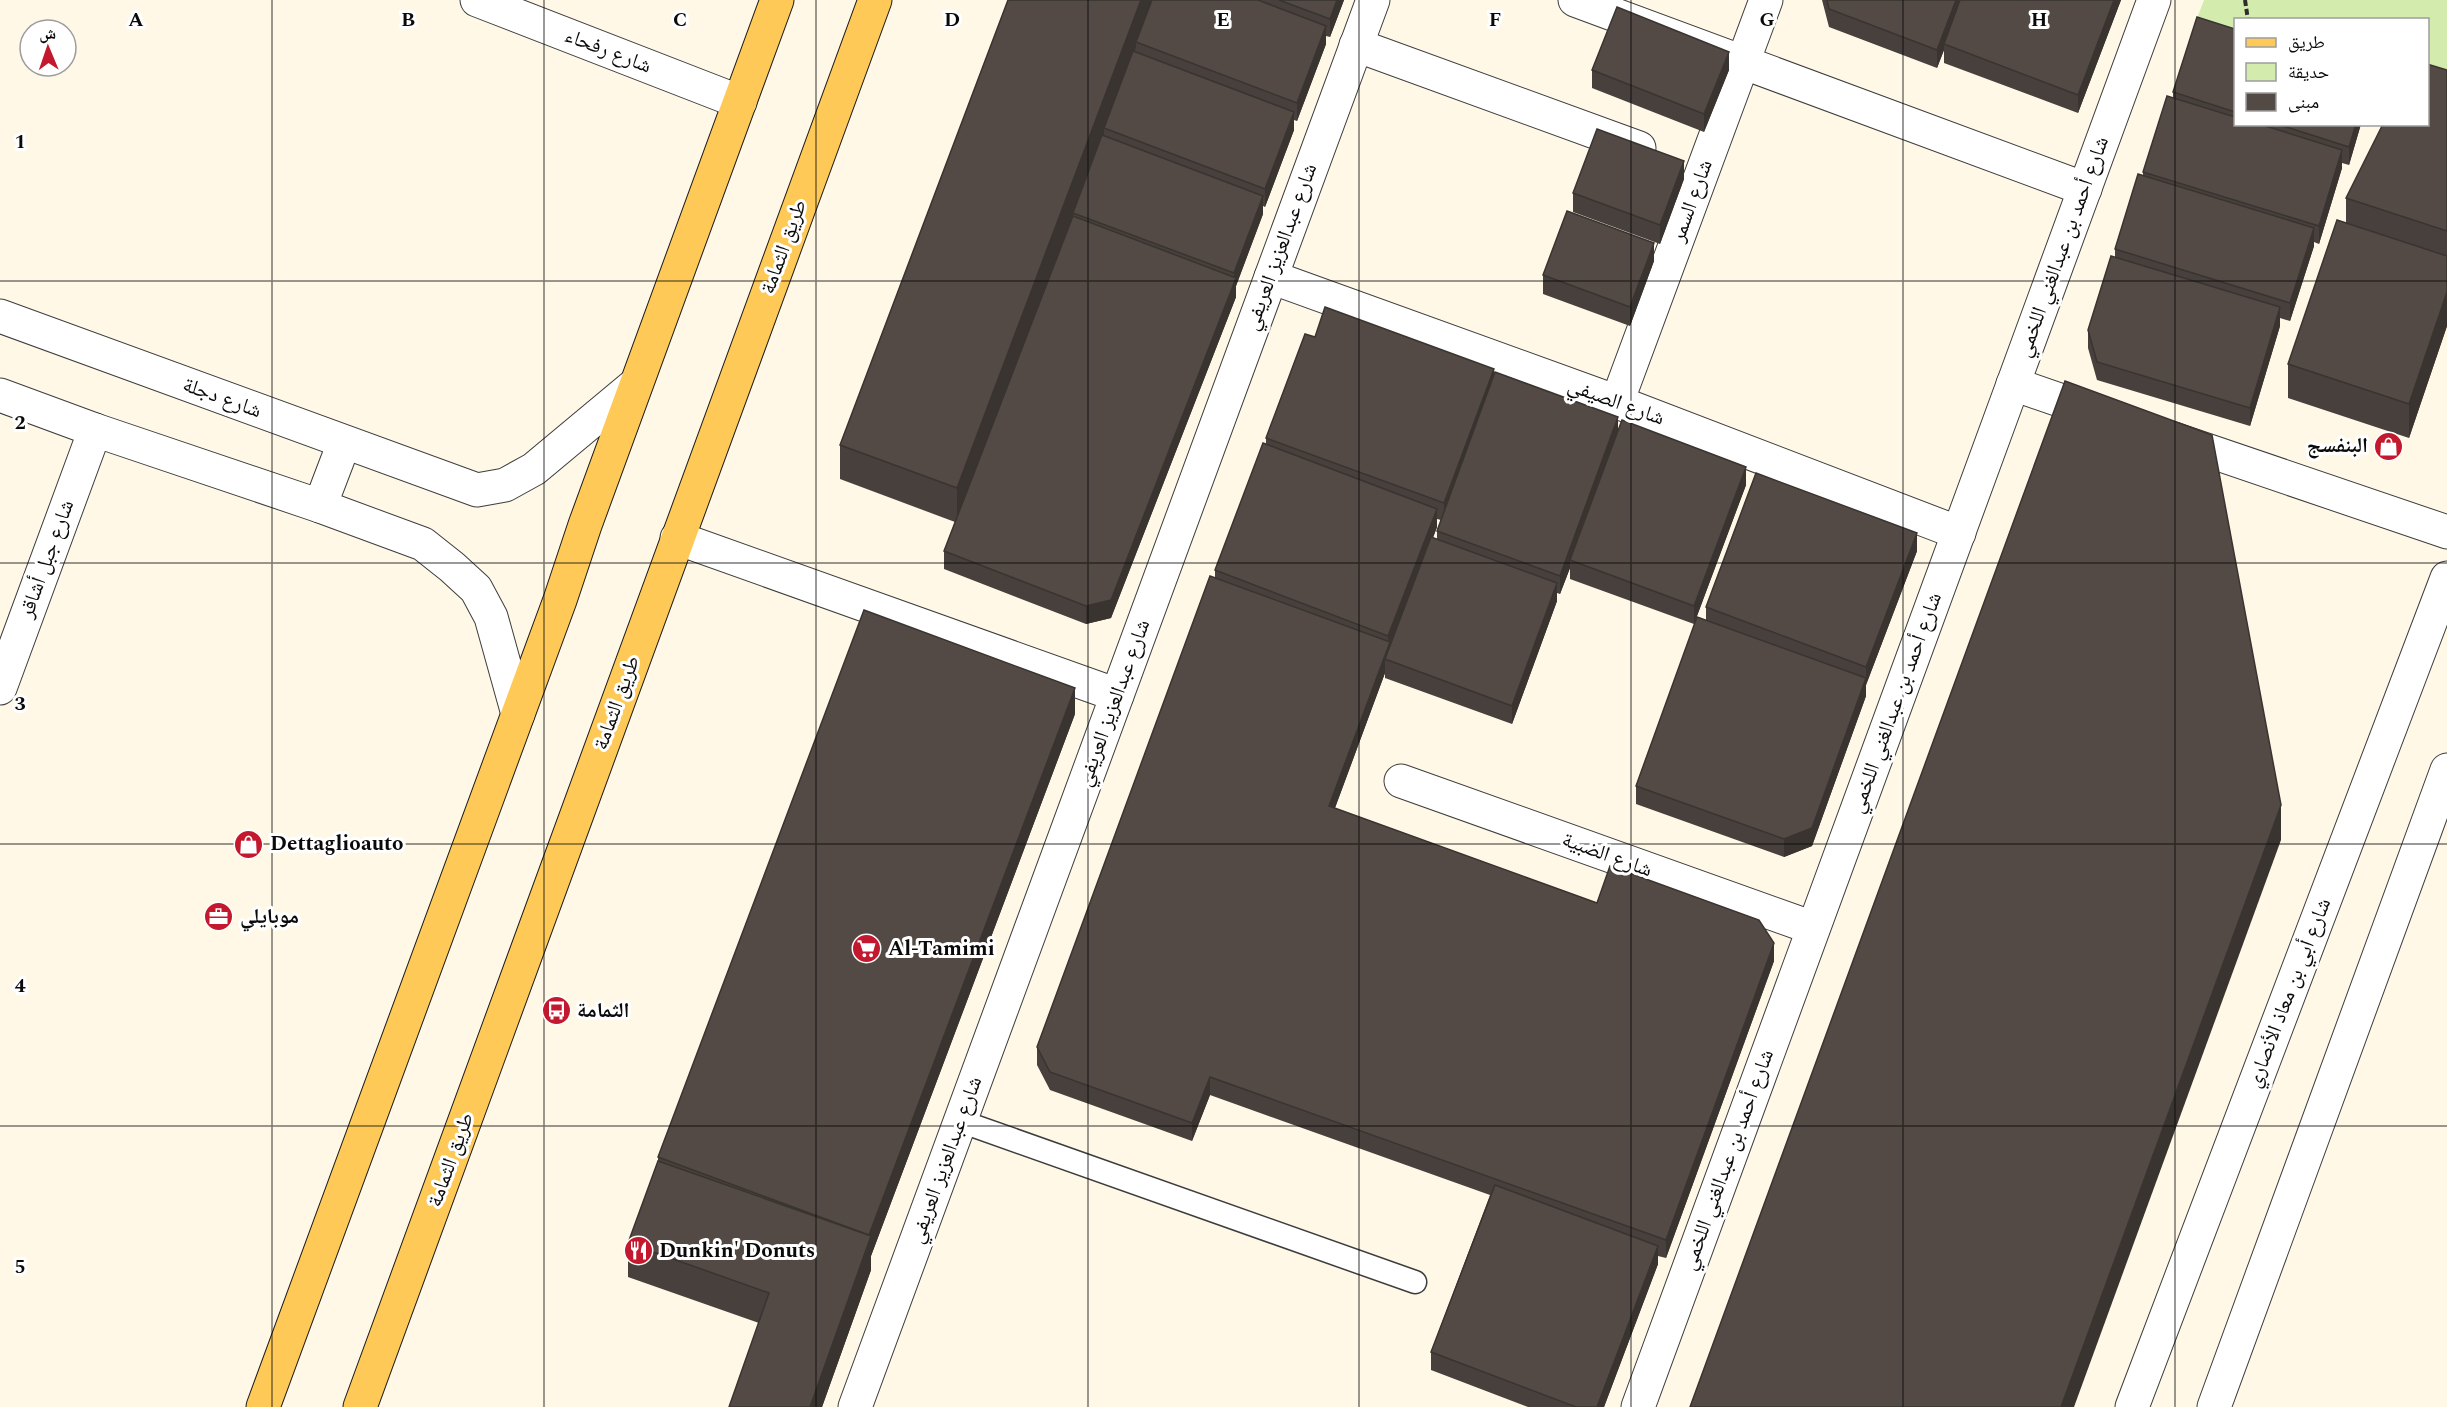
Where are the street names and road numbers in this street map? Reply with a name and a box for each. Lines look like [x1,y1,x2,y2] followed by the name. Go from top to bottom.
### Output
[560,20,656,82] street label: شارع رفحاء
[2008,132,2118,362] street label: شارع أحمد بن عبدالغني اللخمي
[1662,155,1722,248] street label: شارع السمر
[1236,159,1326,335] street label: شارع عبدالعزيز العريفي
[752,195,816,299] street label: طريق الثمامة
[178,369,266,427] street label: شارع دجلة
[1563,370,1669,434] street label: شارع الصيفي
[10,495,83,624] street label: شارع جبل أشاقر
[1841,588,1951,818] street label: شارع أحمد بن عبدالغني اللخمي
[1069,615,1159,791] street label: شارع عبدالعزيز العريفي
[585,651,649,755] street label: طريق الثمامة
[1557,824,1657,886] street label: شارع الضبية
[2238,894,2340,1092] street label: شارع أبي بن معاذ الأنصاري
[1673,1045,1783,1275] street label: شارع أحمد بن عبدالغني اللخمي
[901,1072,991,1248] street label: شارع عبدالعزيز العريفي
[419,1108,483,1212] street label: طريق الثمامة

